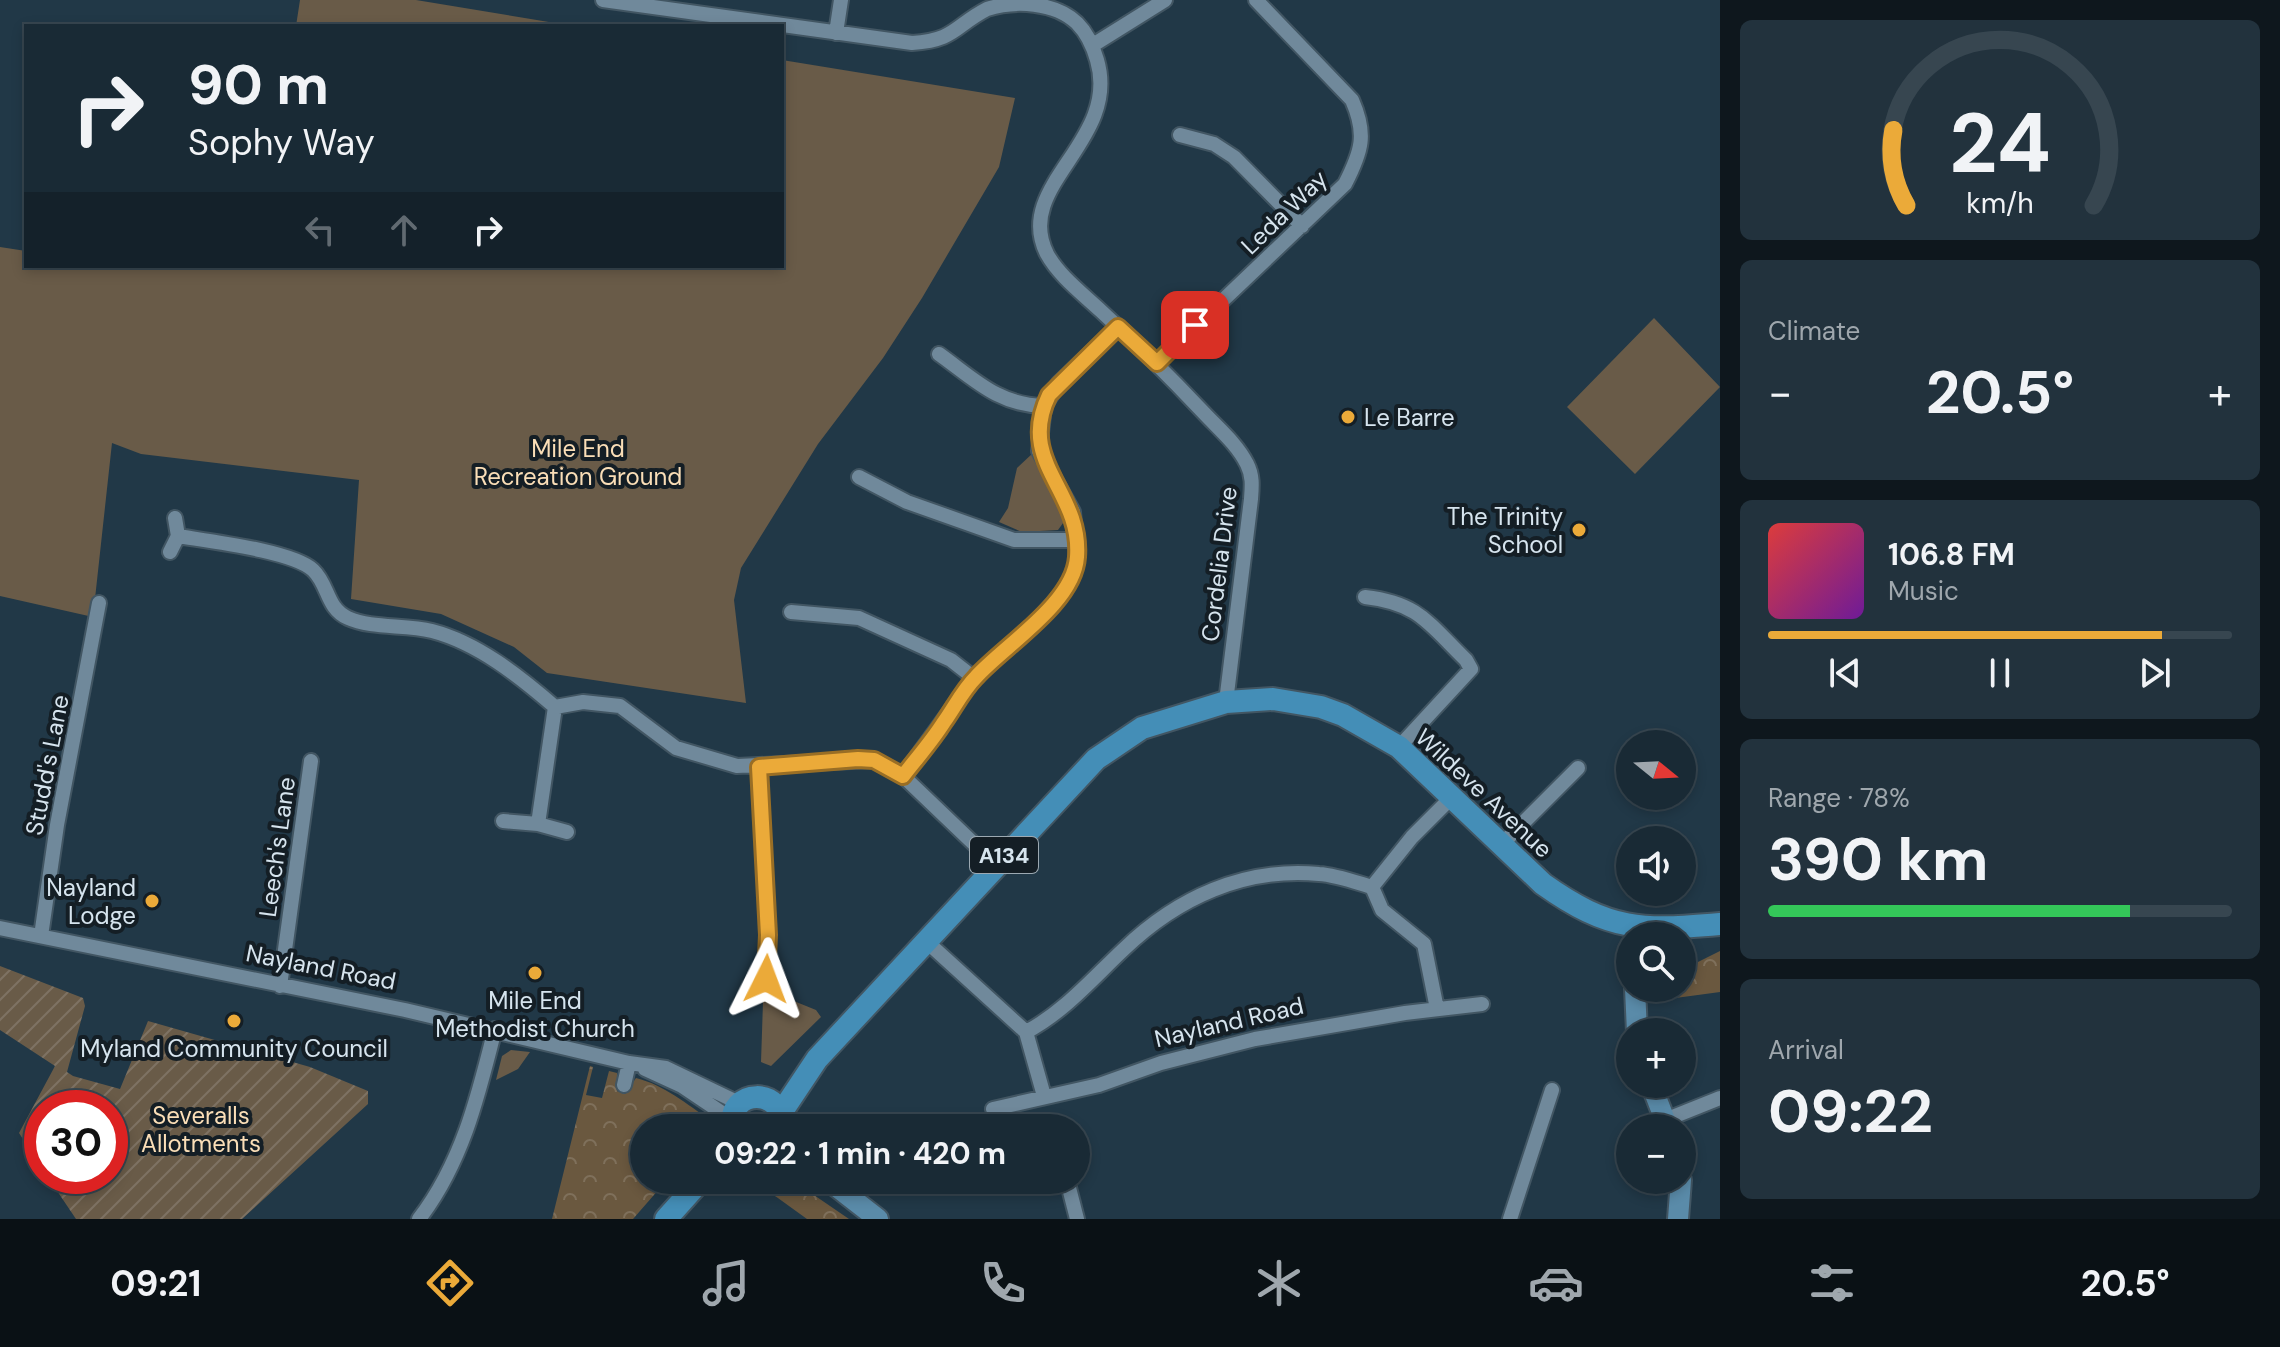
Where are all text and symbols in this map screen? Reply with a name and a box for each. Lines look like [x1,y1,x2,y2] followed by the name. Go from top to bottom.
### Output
[188,48,329,121] text: 90 m
[56,56,160,160] icon: right
[1949,88,2051,197] text: 24
[188,119,375,166] text: Sophy Way
[1234,163,1334,261] street label: Leda Way
[1966,185,2034,222] text: km/h
[298,208,342,252] icon: left
[382,208,426,252] icon: ahead
[466,208,510,252] icon: right
[1161,291,1229,359] pin
[1173,303,1217,347] icon: arrive
[1768,314,1860,348] text: Climate
[1926,353,2074,432] text: 20.5°
[1768,364,1792,422] text: −
[2208,364,2232,422] text: +
[1364,402,1455,433] place label: Le Barre
[1339,408,1357,426] marker: Le Barre
[474,433,682,492] park label: Mile End Recreation Ground
[1194,485,1244,643] street label: Cordelia Drive
[1447,501,1563,560] place label: The Trinity School
[1570,521,1588,539] marker: The Trinity School
[1888,535,2015,574] text: 106.8 FM
[1888,574,1959,608] text: Music
[1823,651,1867,695] icon: previous
[1978,651,2022,695] icon: pause
[2133,651,2177,695] icon: next
[18,692,76,838] street label: Studd's Lane
[1409,722,1559,864] street label: Wildeve Avenue
[1616,730,1696,810] north arrow
[1616,730,1696,1194] map controls
[252,775,302,919] street label: Leech's Lane
[1768,781,1910,815] text: Range · 78%
[1768,820,1988,899] text: 390 km
[1616,826,1696,906] button: sound
[970,837,1038,873] road number: A134
[46,872,136,931] place label: Nayland Lodge
[143,892,161,910] marker: Nayland Lodge
[1616,922,1696,1002] button: search
[243,937,399,997] street label: Nayland Road
[724,937,808,1021] position arrow
[526,964,544,982] marker: Mile End Methodist Church
[435,985,635,1044] place label: Mile End Methodist Church
[1151,990,1307,1054] street label: Nayland Road
[225,1012,243,1030] marker: Myland Community Council
[1616,1018,1696,1098] button: +
[80,1033,388,1064] place label: Myland Community Council
[1768,1033,1844,1067] text: Arrival
[1768,1072,1933,1151] text: 09:22
[24,1090,128,1194] speed limit sign: 30
[141,1100,261,1159] park label: Severalls Allotments
[1616,1114,1696,1194] button: −
[714,1134,1006,1173] text: 09:22 · 1 min · 420 m
[422,1255,478,1311] icon: directions
[698,1255,754,1311] icon: music
[975,1255,1031,1311] icon: phone
[1251,1255,1307,1311] icon: climate
[1528,1255,1584,1311] icon: car
[1804,1255,1860,1311] icon: filters
[110,1260,201,1307] text: 09:21
[2081,1260,2170,1307] text: 20.5°

